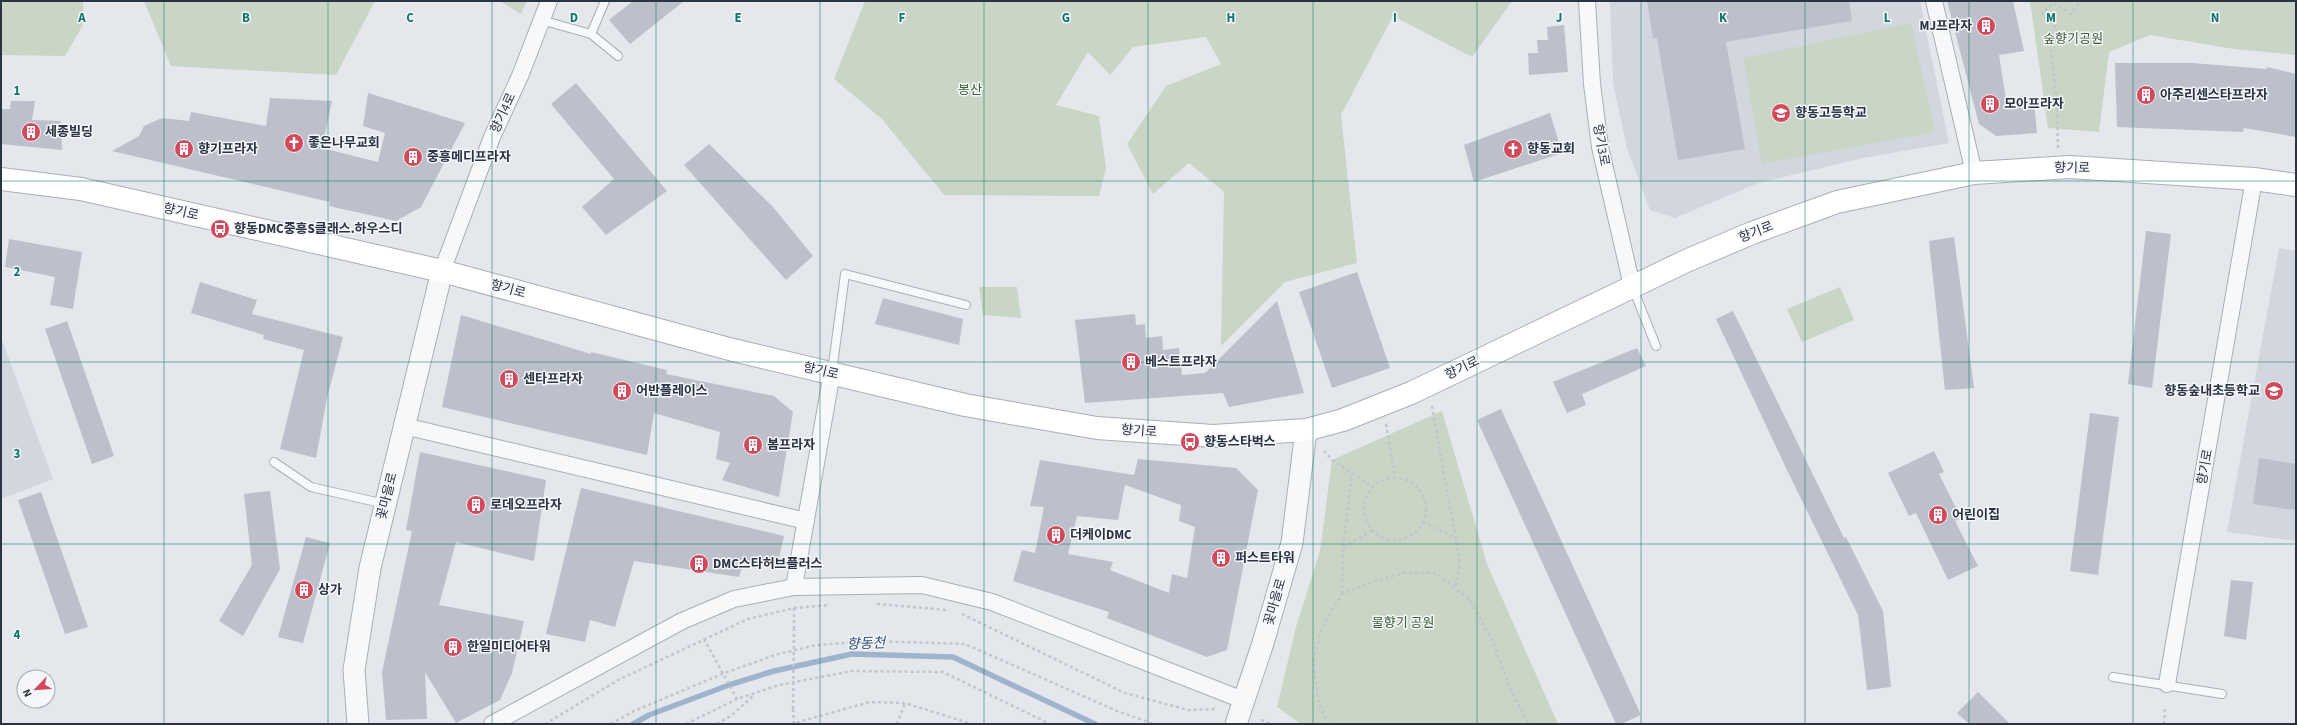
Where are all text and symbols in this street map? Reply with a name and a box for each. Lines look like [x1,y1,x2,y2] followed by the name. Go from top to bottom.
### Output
[77,9,86,27] text: A
[242,9,250,27] text: B
[406,9,414,27] text: C
[570,9,578,27] text: D
[734,9,742,27] text: E
[899,9,906,27] text: F
[1062,9,1070,27] text: G
[1227,9,1235,27] text: H
[1393,9,1397,27] text: I
[1556,9,1562,27] text: J
[1719,9,1728,27] text: K
[1884,9,1891,27] text: L
[2046,9,2056,27] text: M
[2211,9,2219,27] text: N
[1975,15,1997,37] building icon: MJ프라자
[1920,17,1972,35] place label: MJ프라자
[2043,30,2103,48] park label: 숲향기공원
[958,81,982,99] park label: 봉산
[14,82,21,100] text: 1
[2135,84,2157,106] building icon: 아주리센스타프라자
[2160,86,2268,104] place label: 아주리센스타프라자
[486,90,520,136] street label: 향기4로
[1979,93,2001,115] building icon: 모아프라자
[2004,95,2064,113] place label: 모아프라자
[1770,102,1792,124] school or university icon: 향동고등학교
[1795,104,1867,122] place label: 향동고등학교
[20,121,42,143] building icon: 세종빌딩
[45,123,93,141] place label: 세종빌딩
[1588,123,1614,167] street label: 향기3로
[283,132,305,154] church icon: 좋은나무교회
[308,134,380,152] place label: 좋은나무교회
[173,138,195,160] building icon: 향기프라자
[1502,138,1524,160] church icon: 향동교회
[198,140,258,158] place label: 향기프라자
[1527,140,1575,158] place label: 향동교회
[402,146,424,168] building icon: 중흥메디프라자
[427,148,511,166] place label: 중흥메디프라자
[2054,159,2090,177] street label: 향기로
[161,199,201,225] street label: 향기로
[1736,217,1776,247] street label: 향기로
[209,218,231,240] bus stop icon: 향동DMC중흥S클래스.하우스디
[234,220,402,238] place label: 향동DMC중흥S클래스.하우스디
[14,263,21,281] text: 2
[488,276,528,302] street label: 향기로
[1120,351,1142,373] building icon: 베스트프라자
[1442,352,1482,384] street label: 향기로
[1145,353,1217,371] place label: 베스트프라자
[801,358,841,384] street label: 향기로
[498,368,520,390] building icon: 센타프라자
[523,370,583,388] place label: 센타프라자
[611,380,633,402] building icon: 어반플레이스
[2263,380,2285,402] school or university icon: 향동숲내초등학교
[636,382,708,400] place label: 어반플레이스
[2164,382,2260,400] place label: 향동숲내초등학교
[1120,421,1158,441] street label: 향기로
[1179,431,1201,453] bus stop icon: 향동스타벅스
[1204,433,1276,451] place label: 향동스타벅스
[742,434,764,456] building icon: 봄프라자
[767,436,815,454] place label: 봄프라자
[14,445,21,463] text: 3
[2193,448,2217,486] street label: 향기로
[372,471,402,521] street label: 꽃마을로
[465,494,487,516] building icon: 로데오프라자
[490,496,562,514] place label: 로데오프라자
[1927,504,1949,526] building icon: 어린이집
[1952,506,2000,524] place label: 어린이집
[1045,524,1067,546] building icon: 더케이DMC
[1070,526,1132,544] place label: 더케이DMC
[1210,547,1232,569] building icon: 퍼스트타워
[1235,549,1295,567] place label: 퍼스트타워
[688,553,710,575] building icon: DMC스타허브플러스
[713,555,822,573] place label: DMC스타허브플러스
[1260,576,1290,627] street label: 꽃마을로
[293,579,315,601] building icon: 상가
[318,581,342,599] place label: 상가
[1372,614,1434,632] park label: 물향기 공원
[14,626,21,644] text: 4
[846,633,887,655] water label: 향동천
[442,636,464,658] building icon: 한일미디어타워
[467,638,551,656] place label: 한일미디어타워
[16,669,56,709] north arrow
[19,687,36,700] text: N

